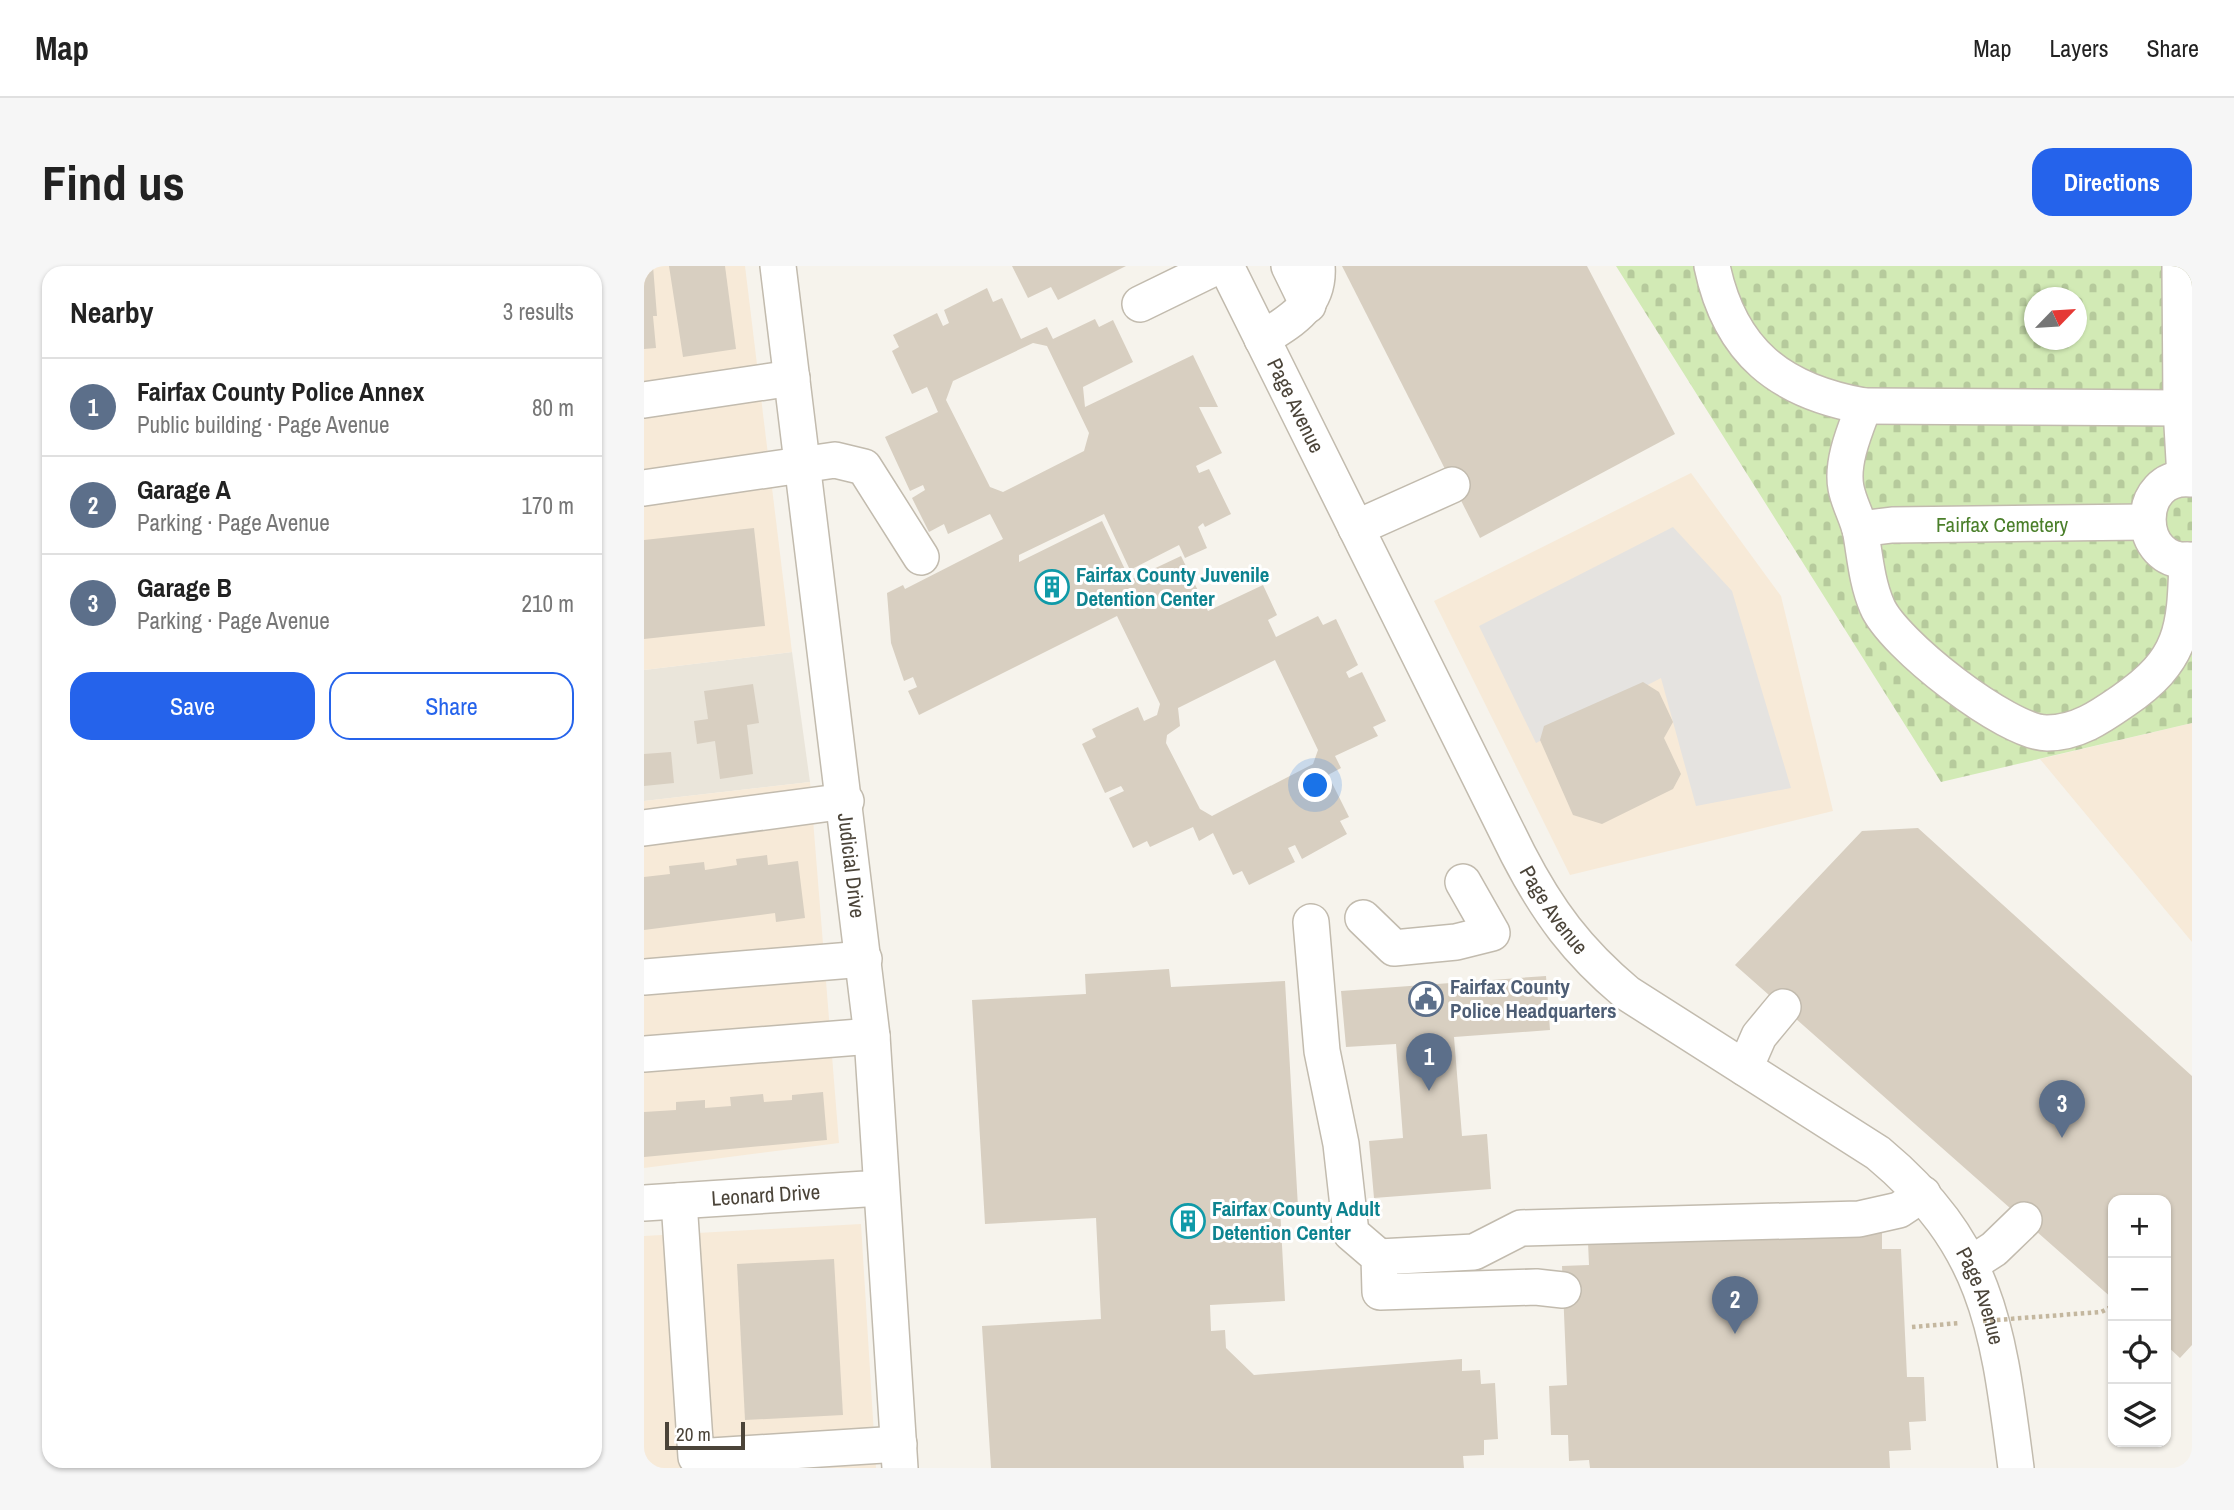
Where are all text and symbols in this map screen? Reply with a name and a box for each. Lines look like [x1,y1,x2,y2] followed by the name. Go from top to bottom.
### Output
[35,26,89,70] text: Map
[1973,32,2011,64] text: Map
[2049,32,2108,64] text: Layers
[2146,32,2199,64] text: Share
[2032,148,2192,216] button: Directions
[42,149,185,215] text: Find us
[2024,287,2087,350] north arrow
[70,292,153,332] text: Nearby
[503,296,574,327] text: 3 results
[1260,353,1332,458] street label: Page Avenue
[137,374,424,409] text: Fairfax County Police Annex
[88,392,98,423] text: 1
[532,392,574,423] text: 80 m
[137,409,389,440] text: Public building · Page Avenue
[137,472,231,507] text: Garage A
[88,490,98,521] text: 2
[522,490,574,521] text: 170 m
[137,507,330,538] text: Parking · Page Avenue
[1936,510,2068,539] park label: Fairfax Cemetery
[1076,560,1269,613] place label: Fairfax County Juvenile Detention Center
[1033,568,1071,606] building icon: Fairfax County Juvenile Detention Center
[137,570,232,605] text: Garage B
[88,588,98,619] text: 3
[522,588,574,619] text: 210 m
[137,605,330,636] text: Parking · Page Avenue
[70,672,315,740] button: Save
[329,672,574,740] button: Share
[1298,768,1332,802] your location
[831,811,872,920] street label: Judicial Drive
[1513,860,1595,961] street label: Page Avenue
[1450,972,1617,1025] place label: Fairfax County Police Headquarters
[1407,980,1445,1018] public building icon: Fairfax County Police Headquarters
[1406,1033,1452,1091] pin: 1
[2039,1080,2085,1138] pin: 3
[710,1177,821,1213] street label: Leonard Drive
[1212,1194,1380,1247] place label: Fairfax County Adult Detention Center
[2108,1195,2171,1447] map controls
[2108,1195,2171,1258] button: +
[1169,1202,1207,1240] building icon: Fairfax County Adult Detention Center
[1949,1242,2011,1347] street label: Page Avenue
[2108,1258,2171,1321] button: −
[1712,1276,1758,1334] pin: 2
[2108,1321,2171,1384] button: locate
[2108,1384,2171,1447] button: layers
[665,1419,746,1451] scale bar
[676,1421,711,1447] text: 20 m

